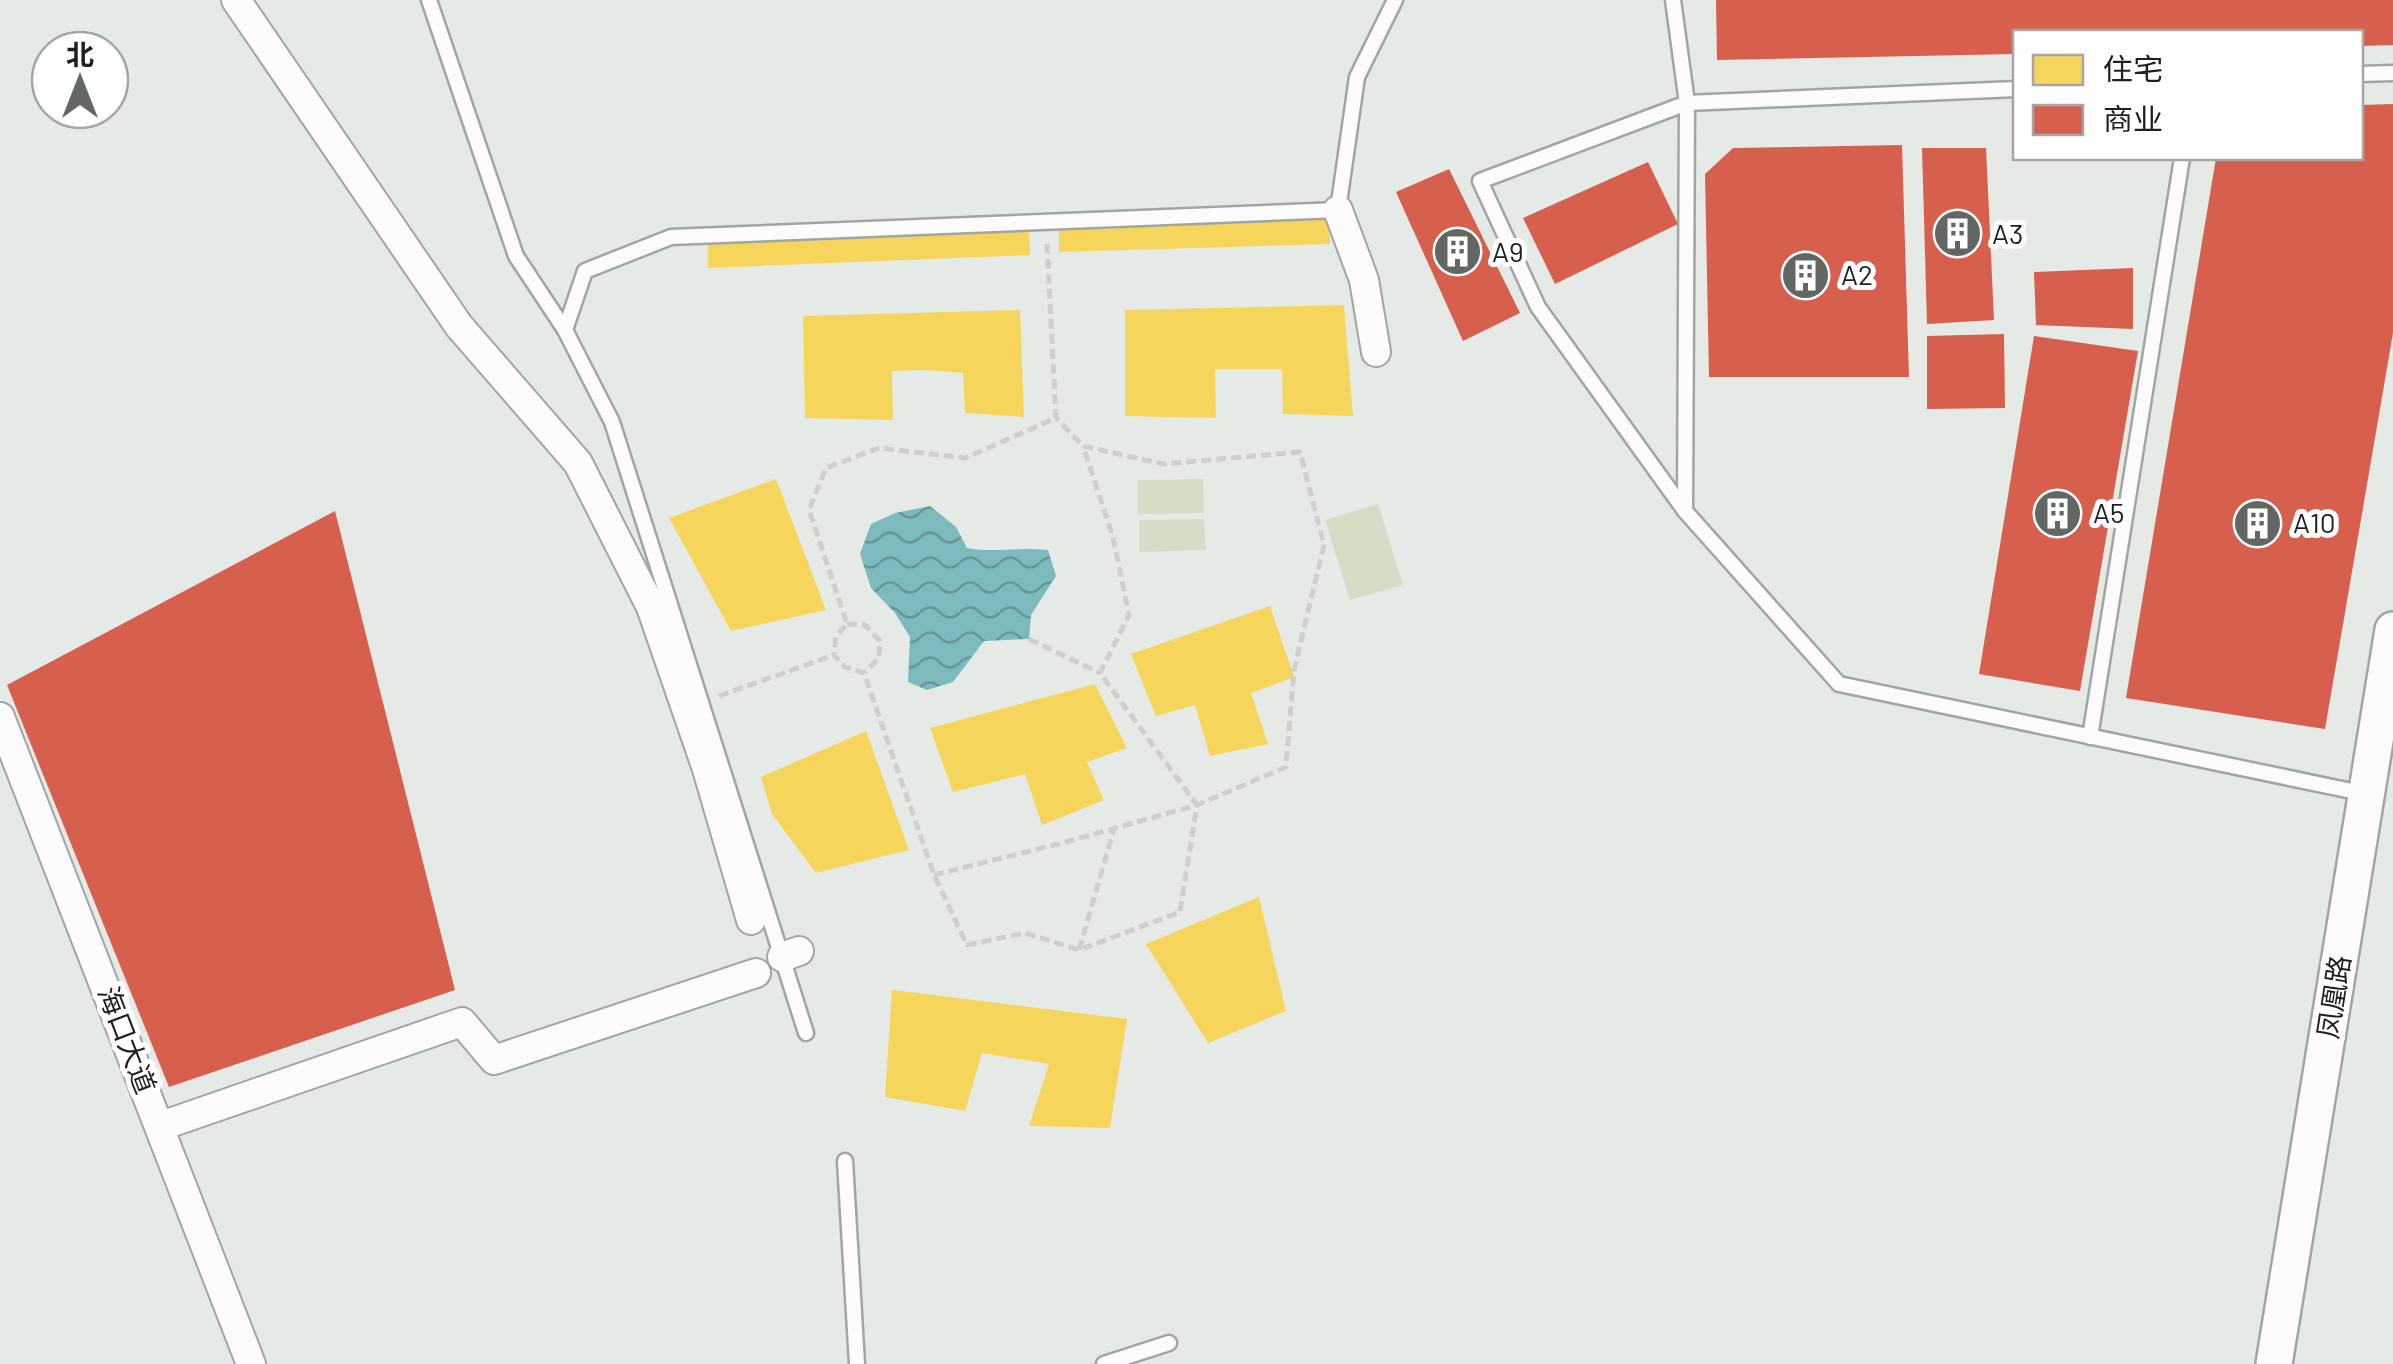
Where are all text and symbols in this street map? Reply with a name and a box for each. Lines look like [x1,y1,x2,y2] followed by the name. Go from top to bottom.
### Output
[30,30,130,130] north arrow
[2013,30,2363,160] legend
[66,37,94,71] text: 北
[2103,50,2163,86] text: 住宅
[2103,100,2163,136] text: 商业
[1931,208,1983,260] building icon: A3
[1992,216,2023,250] place label: A3
[1431,226,1483,278] building icon: A9
[1492,234,1524,268] place label: A9
[1780,249,1832,301] building icon: A2
[1841,257,1873,291] place label: A2
[2032,487,2084,539] building icon: A5
[2093,495,2124,529] place label: A5
[2232,497,2284,549] building icon: A10
[2293,505,2336,539] place label: A10
[2310,953,2356,1041] street label: 凤凰路
[92,981,164,1098] street label: 海口大道

